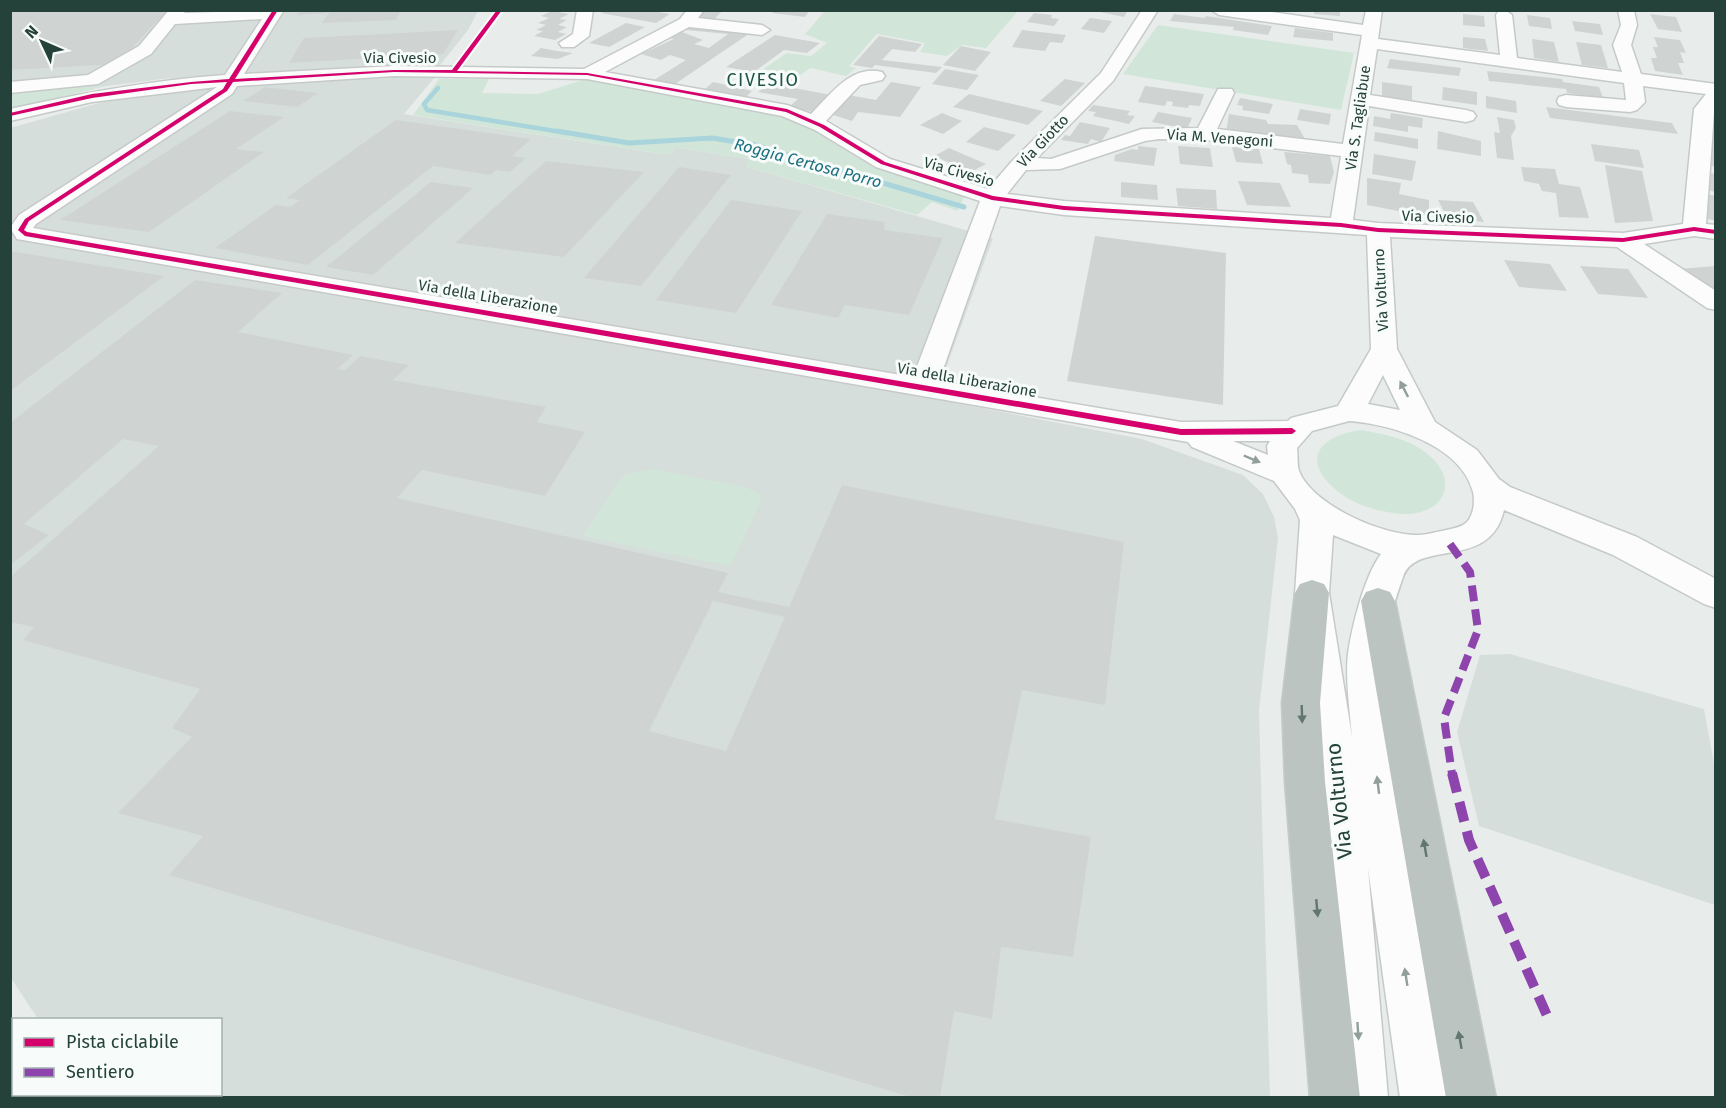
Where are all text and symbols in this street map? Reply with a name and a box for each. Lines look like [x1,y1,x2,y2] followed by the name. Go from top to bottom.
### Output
[12,12,72,72] north arrow
[21,22,42,42] text: N
[364,49,436,67] street label: Via Civesio
[1342,64,1374,172] street label: Via S. Tagliabue
[727,69,799,91] district label: CIVESIO
[1013,111,1073,171] street label: Via Giotto
[1166,125,1274,151] street label: Via M. Venegoni
[732,134,884,192] water label: Roggia Certosa Porro
[922,153,996,191] street label: Via Civesio
[1401,207,1475,227] street label: Via Civesio
[1370,248,1392,332] street label: Via Volturno
[417,276,559,318] street label: Via della Liberazione
[896,359,1038,401] street label: Via della Liberazione
[1399,381,1409,398] one-way arrow
[1244,454,1262,464] one-way arrow
[1297,704,1306,723] one-way arrow
[1320,742,1358,860] street label: Via Volturno
[1373,775,1382,794] one-way arrow
[1420,838,1429,857] one-way arrow
[1312,899,1322,918] one-way arrow
[1402,968,1411,987] one-way arrow
[12,1018,222,1096] legend
[1353,1022,1363,1041] one-way arrow
[1455,1030,1464,1049] one-way arrow
[66,1031,179,1053] text: Pista ciclabile
[66,1061,134,1083] text: Sentiero

